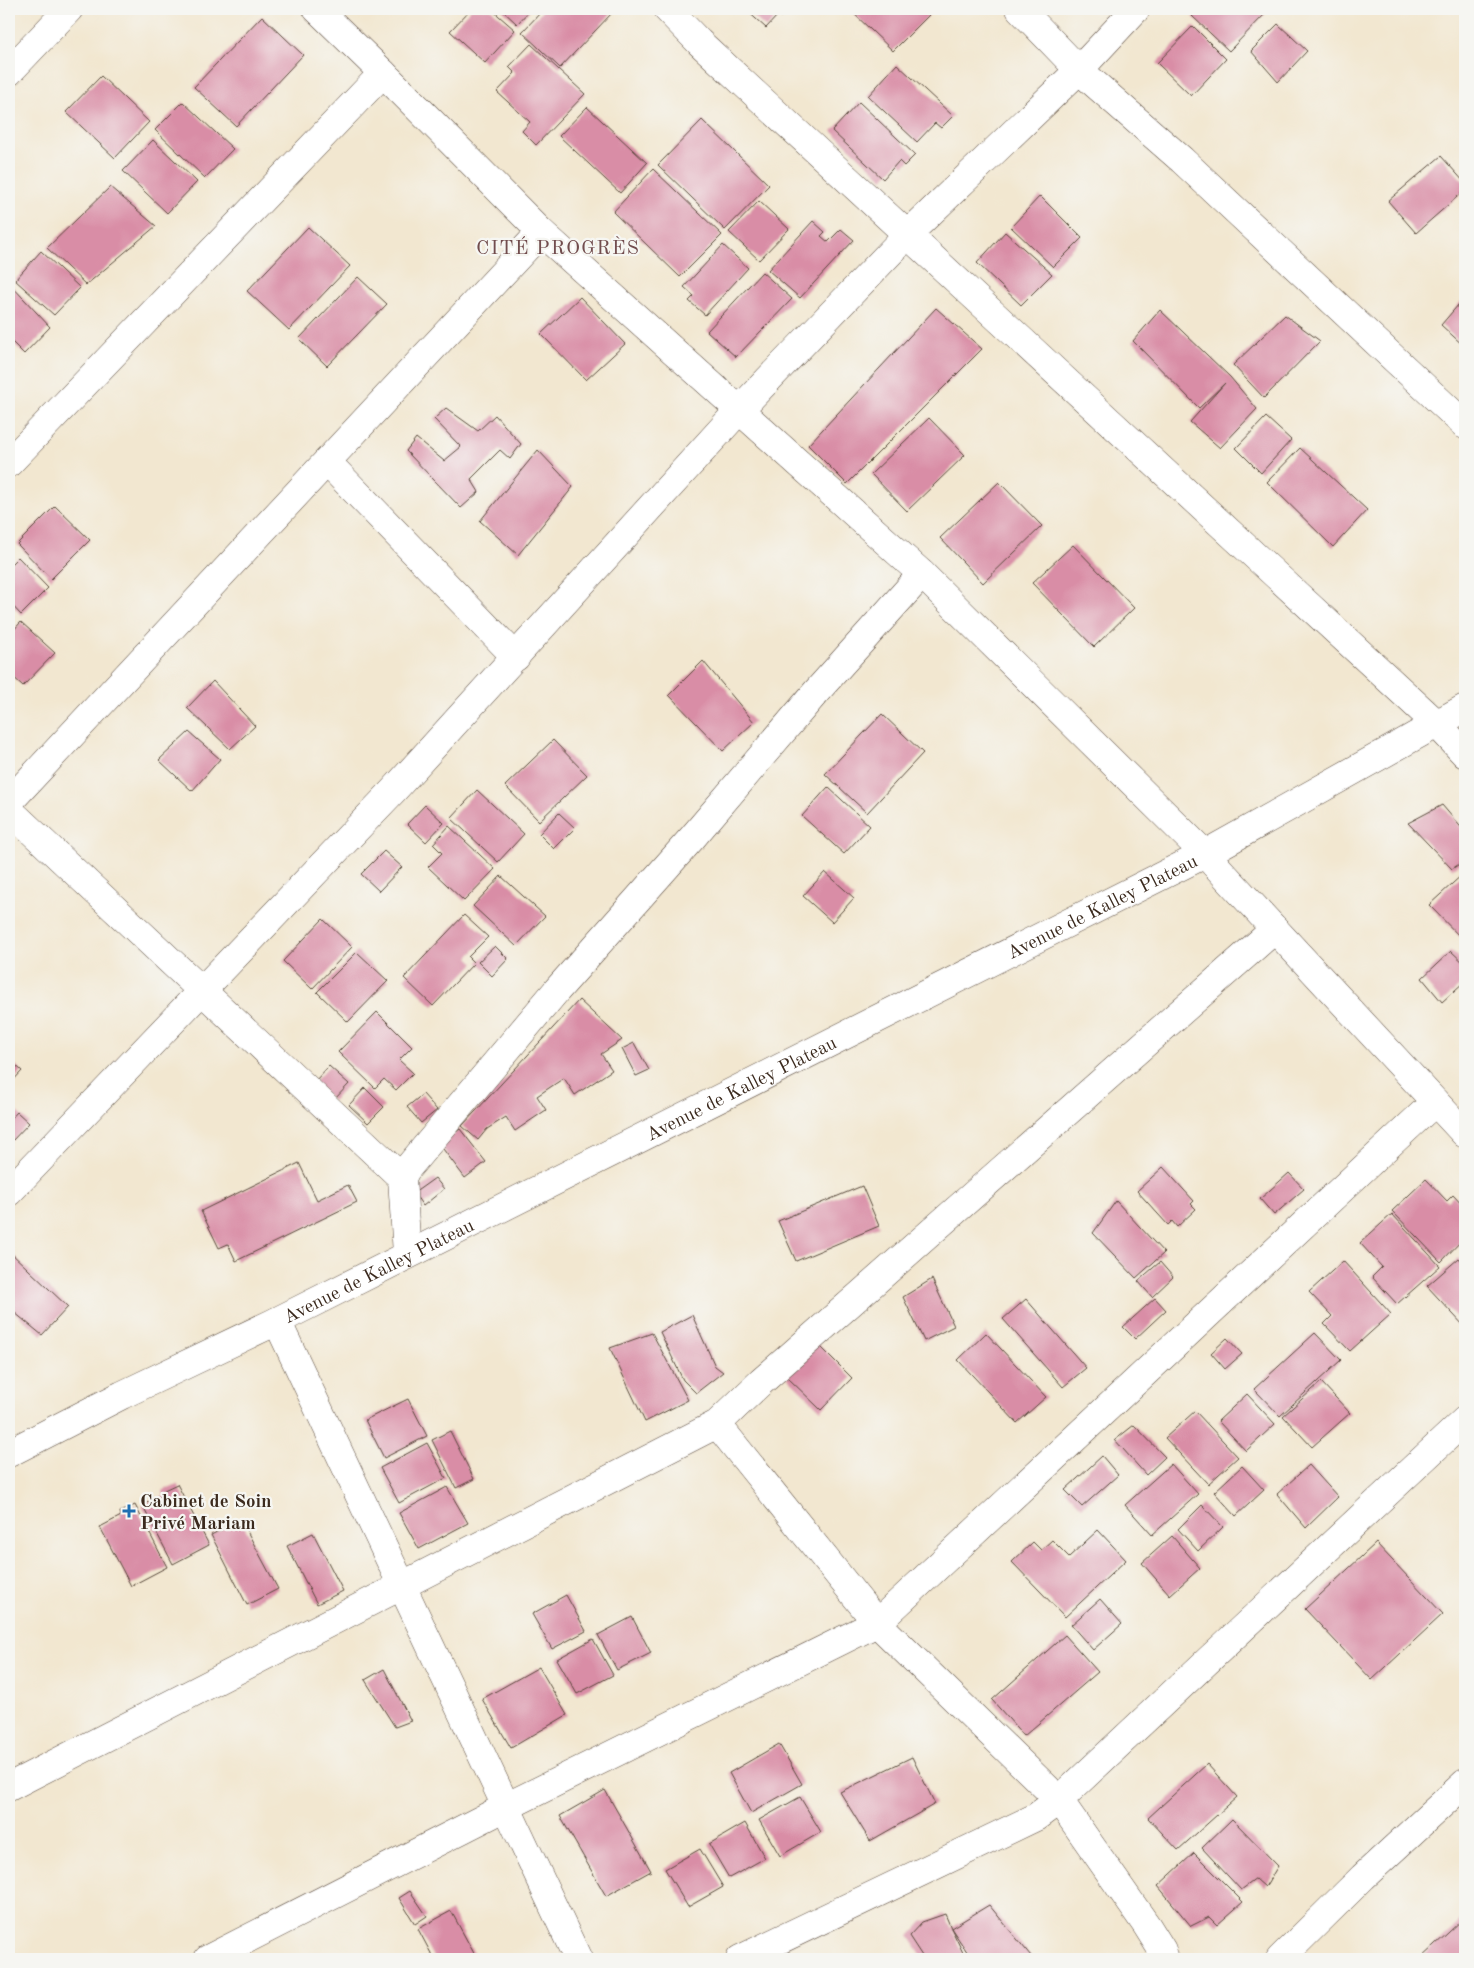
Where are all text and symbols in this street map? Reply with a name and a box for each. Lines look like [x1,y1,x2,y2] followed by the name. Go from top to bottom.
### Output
[476,236,640,259] district label: CITÉ PROGRÈS
[1005,852,1201,964] street label: Avenue de Kalley Plateau
[644,1034,840,1146] street label: Avenue de Kalley Plateau
[281,1217,477,1328] street label: Avenue de Kalley Plateau
[140,1493,272,1534] place label: Cabinet de Soin Privé Mariam
[122,1504,136,1518] marker: Cabinet de Soin Privé Mariam

